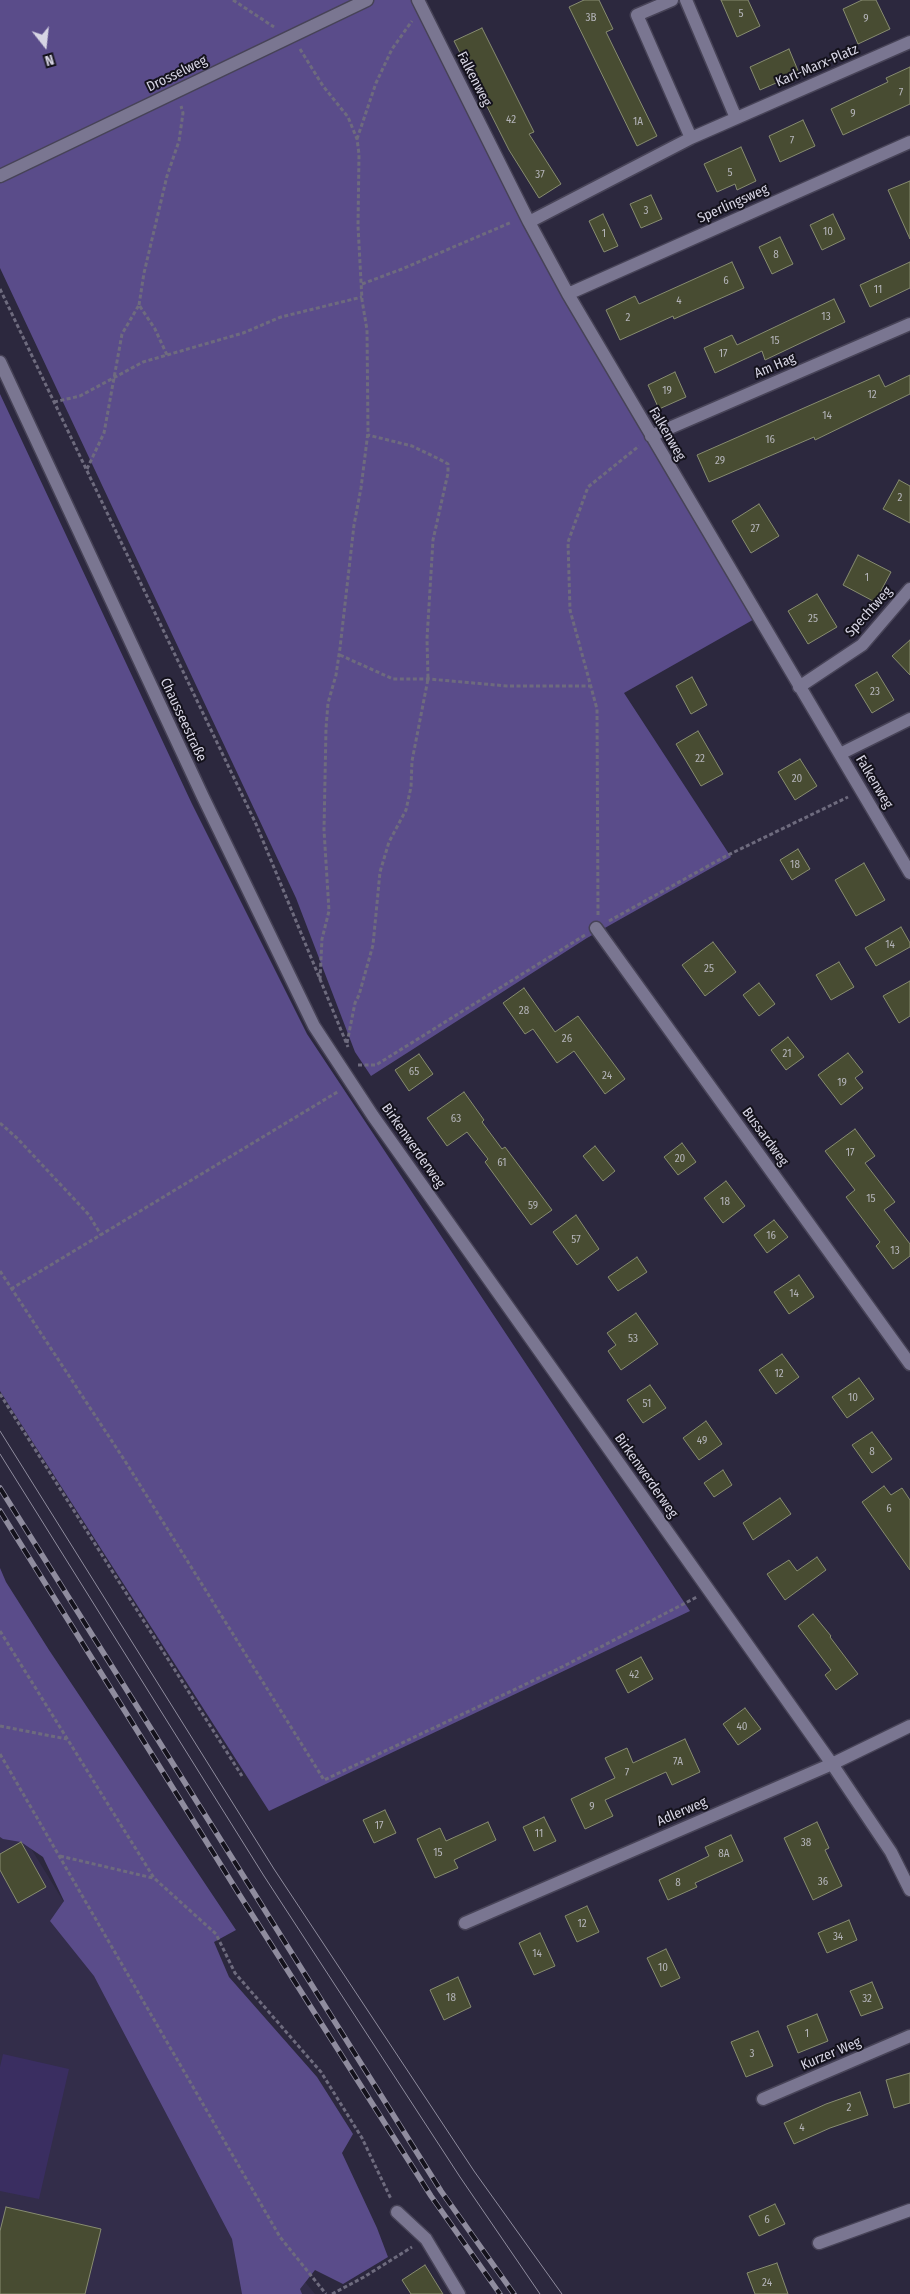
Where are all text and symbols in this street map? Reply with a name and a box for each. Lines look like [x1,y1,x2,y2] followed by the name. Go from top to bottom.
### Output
[738,7,744,21] house number: 5
[586,11,596,25] house number: 3B
[863,12,869,26] house number: 9
[20,20,70,70] north arrow
[773,41,861,91] street label: Karl-Marx-Platz
[453,49,495,109] street label: Falkenweg
[43,51,56,69] text: N
[144,52,210,96] street label: Drosselweg
[899,86,903,100] house number: 7
[850,107,856,121] house number: 9
[506,113,516,127] house number: 42
[633,115,643,129] house number: 1A
[790,134,794,148] house number: 7
[727,166,733,180] house number: 5
[535,168,545,182] house number: 37
[695,181,771,227] street label: Sperlingsweg
[644,204,648,218] house number: 3
[823,225,833,239] house number: 10
[602,227,606,241] house number: 1
[773,248,779,262] house number: 8
[723,274,729,288] house number: 6
[874,283,882,297] house number: 11
[676,294,682,308] house number: 4
[821,310,831,324] house number: 13
[626,311,630,325] house number: 2
[770,334,780,348] house number: 15
[719,347,727,361] house number: 17
[752,350,798,382] street label: Am Hag
[662,384,672,398] house number: 19
[867,388,877,402] house number: 12
[645,404,689,464] street label: Falkenweg
[822,409,832,423] house number: 14
[765,433,775,447] house number: 16
[715,454,725,468] house number: 29
[898,491,902,505] house number: 2
[750,522,760,536] house number: 27
[865,571,869,585] house number: 1
[842,583,896,641] street label: Spechtweg
[808,612,818,626] house number: 25
[156,675,210,765] street label: Chausseestraße
[870,685,880,699] house number: 23
[695,752,705,766] house number: 22
[852,752,896,812] street label: Falkenweg
[792,772,802,786] house number: 20
[790,858,800,872] house number: 18
[885,938,895,952] house number: 14
[704,962,714,976] house number: 25
[519,1004,529,1018] house number: 28
[562,1032,572,1046] house number: 26
[783,1047,791,1061] house number: 21
[409,1065,419,1079] house number: 65
[602,1069,612,1083] house number: 24
[837,1076,847,1090] house number: 19
[378,1101,448,1191] street label: Birkenwerderweg
[738,1104,792,1170] street label: Bussardweg
[451,1112,461,1126] house number: 63
[846,1146,854,1160] house number: 17
[675,1152,685,1166] house number: 20
[497,1156,507,1170] house number: 61
[866,1192,876,1206] house number: 15
[720,1195,730,1209] house number: 18
[528,1199,538,1213] house number: 59
[766,1229,776,1243] house number: 16
[571,1233,581,1247] house number: 57
[890,1244,900,1258] house number: 13
[789,1287,799,1301] house number: 14
[628,1332,638,1346] house number: 53
[774,1367,784,1381] house number: 12
[848,1391,858,1405] house number: 10
[643,1397,651,1411] house number: 51
[611,1431,681,1521] street label: Birkenwerderweg
[697,1434,707,1448] house number: 49
[869,1445,875,1459] house number: 8
[886,1502,892,1516] house number: 6
[629,1668,639,1682] house number: 42
[736,1720,748,1734] house number: 40
[673,1755,683,1769] house number: 7A
[625,1766,629,1780] house number: 7
[654,1794,710,1830] street label: Adlerweg
[589,1800,595,1814] house number: 9
[375,1819,383,1833] house number: 17
[535,1827,543,1841] house number: 11
[801,1836,811,1850] house number: 38
[433,1846,443,1860] house number: 15
[718,1847,730,1861] house number: 8A
[818,1875,828,1889] house number: 36
[675,1876,681,1890] house number: 8
[577,1917,587,1931] house number: 12
[833,1930,843,1944] house number: 34
[532,1947,542,1961] house number: 14
[658,1961,668,1975] house number: 10
[446,1991,456,2005] house number: 18
[862,1992,872,2006] house number: 32
[805,2027,809,2041] house number: 1
[798,2034,864,2074] street label: Kurzer Weg
[750,2047,754,2061] house number: 3
[847,2101,851,2115] house number: 2
[799,2121,805,2135] house number: 4
[764,2213,770,2227] house number: 6
[762,2276,772,2290] house number: 24

